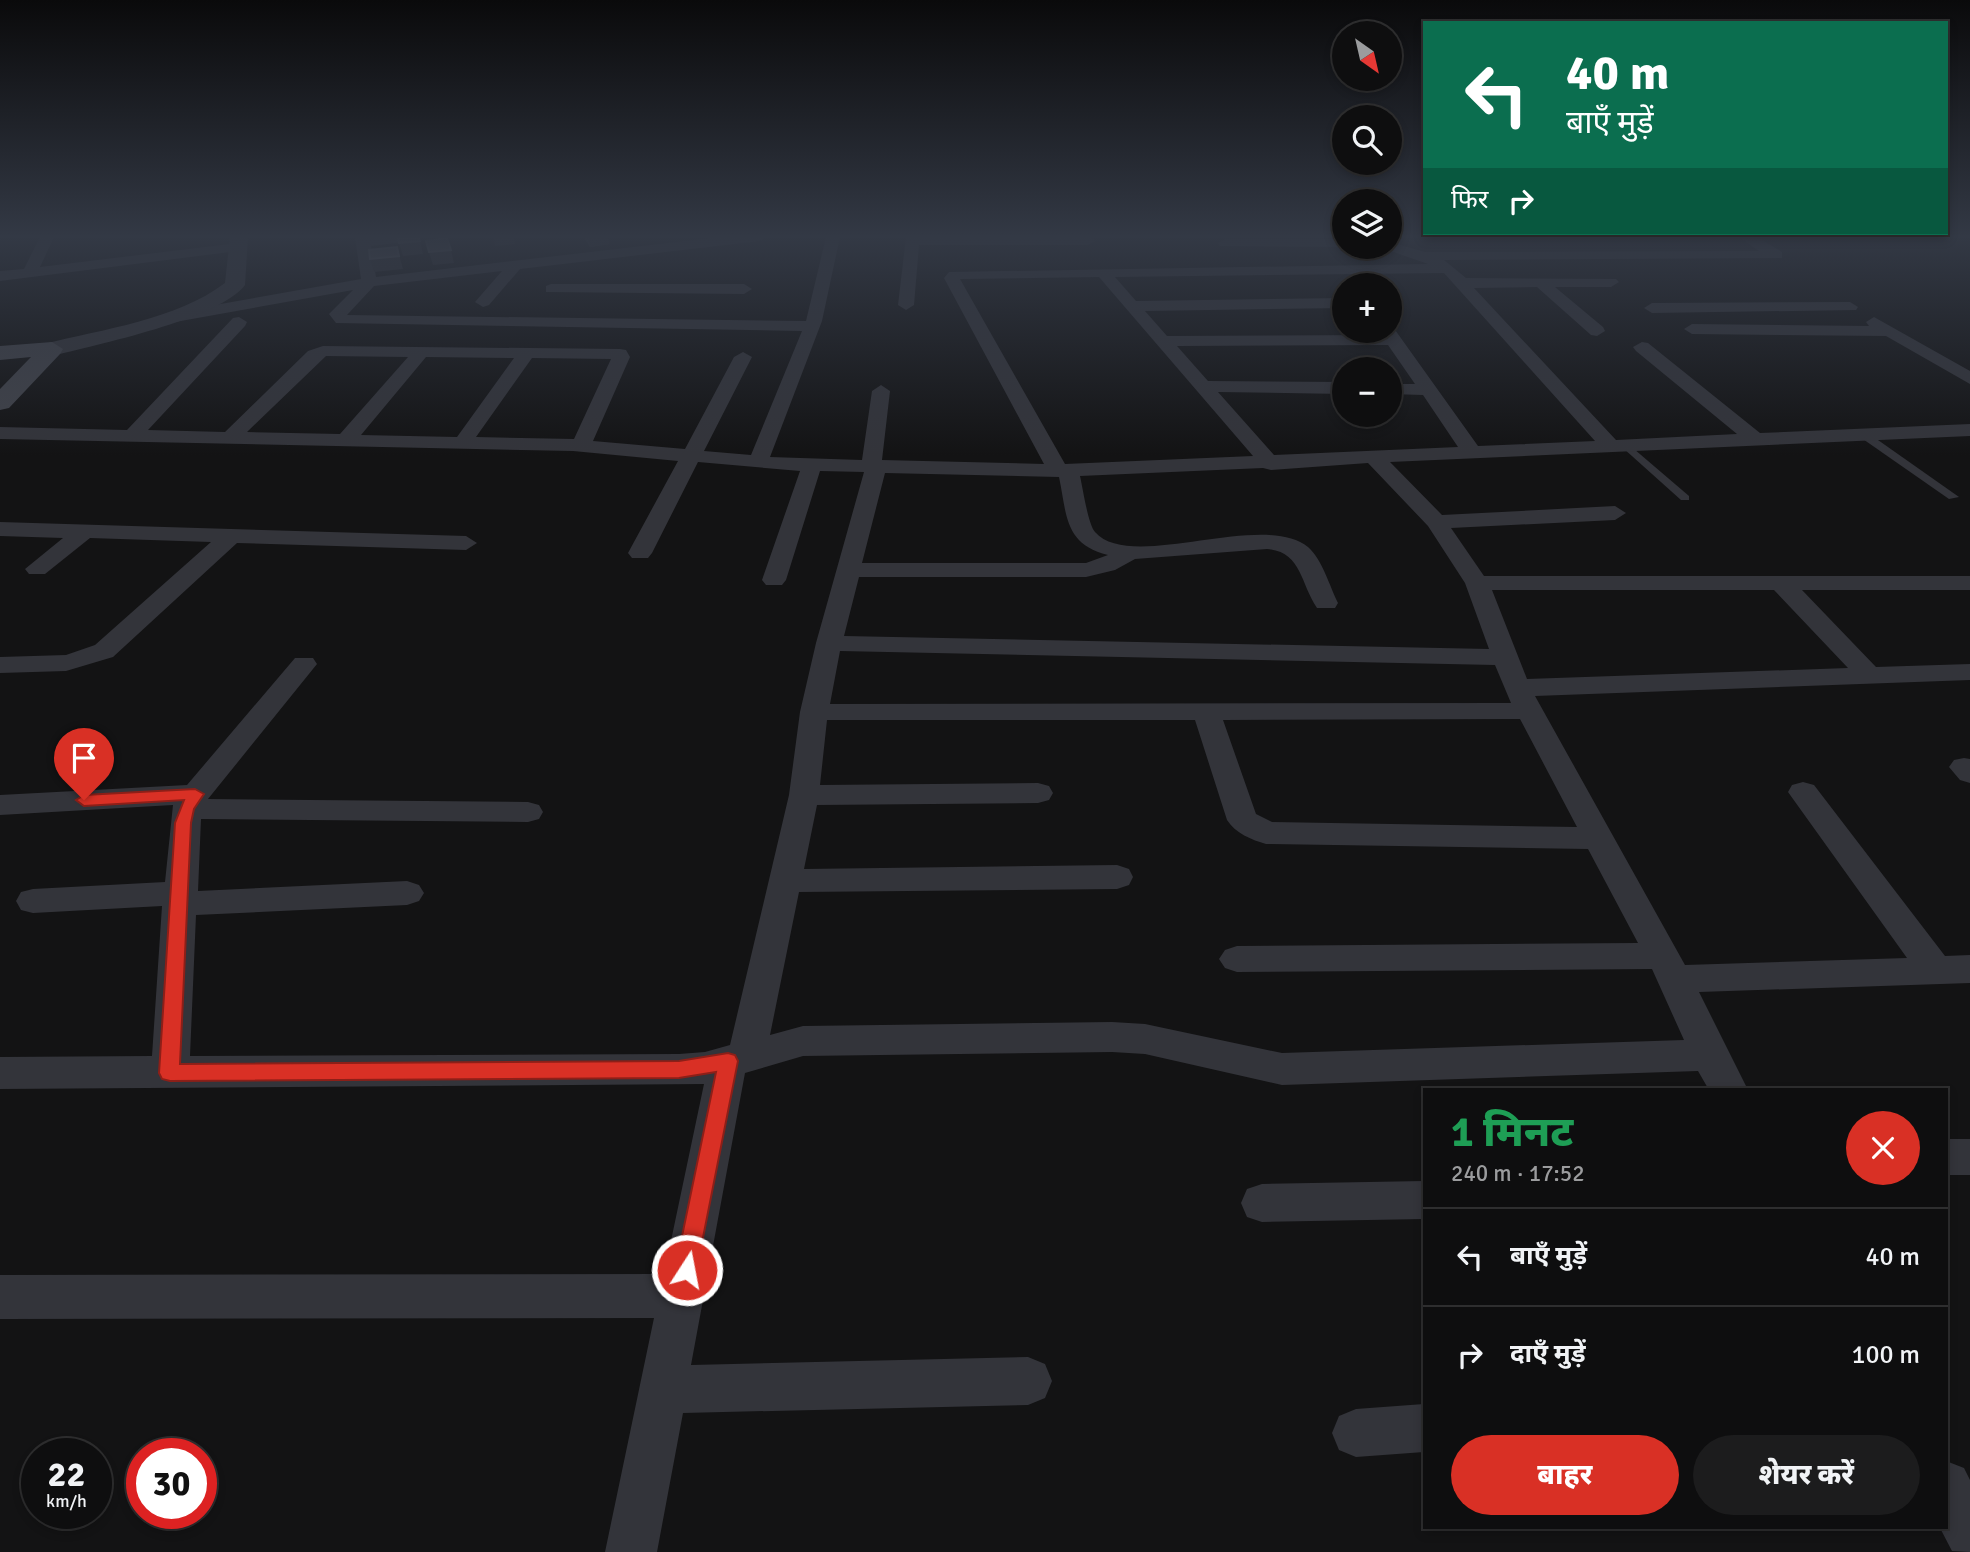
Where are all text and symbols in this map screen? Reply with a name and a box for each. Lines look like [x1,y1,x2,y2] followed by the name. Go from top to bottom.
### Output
[1332,21,1402,91] north arrow
[1332,21,1402,427] map controls
[1566,43,1669,103] text: 40 m
[1451,49,1542,140] icon: left
[1566,103,1654,142] text: बाएँ मुड़ें
[1332,105,1402,175] button: search
[1502,182,1540,220] icon: right
[1451,184,1488,216] text: फिर
[1332,189,1402,259] button: layers
[1332,273,1402,343] button: +
[1332,357,1402,427] button: −
[54,728,114,800] pin
[65,739,103,777] icon: arrive
[1451,1107,1573,1158] text: 1 मिनट
[1846,1111,1920,1185] button: close
[1451,1159,1585,1188] text: 240 m · 17:52
[650,1233,724,1307] position arrow
[1451,1238,1489,1276] icon: left
[1510,1240,1587,1272] text: बाएँ मुड़ें
[1865,1241,1920,1273] text: 40 m
[1451,1336,1489,1374] icon: right
[1510,1338,1586,1370] text: दाएँ मुड़ें
[1851,1339,1920,1371] text: 100 m
[1451,1435,1679,1515] button: बाहर
[1693,1435,1920,1515] button: शेयर करें
[126,1438,217,1529] speed limit sign: 30
[48,1453,85,1496] text: 22
[46,1490,87,1512] text: km/h

